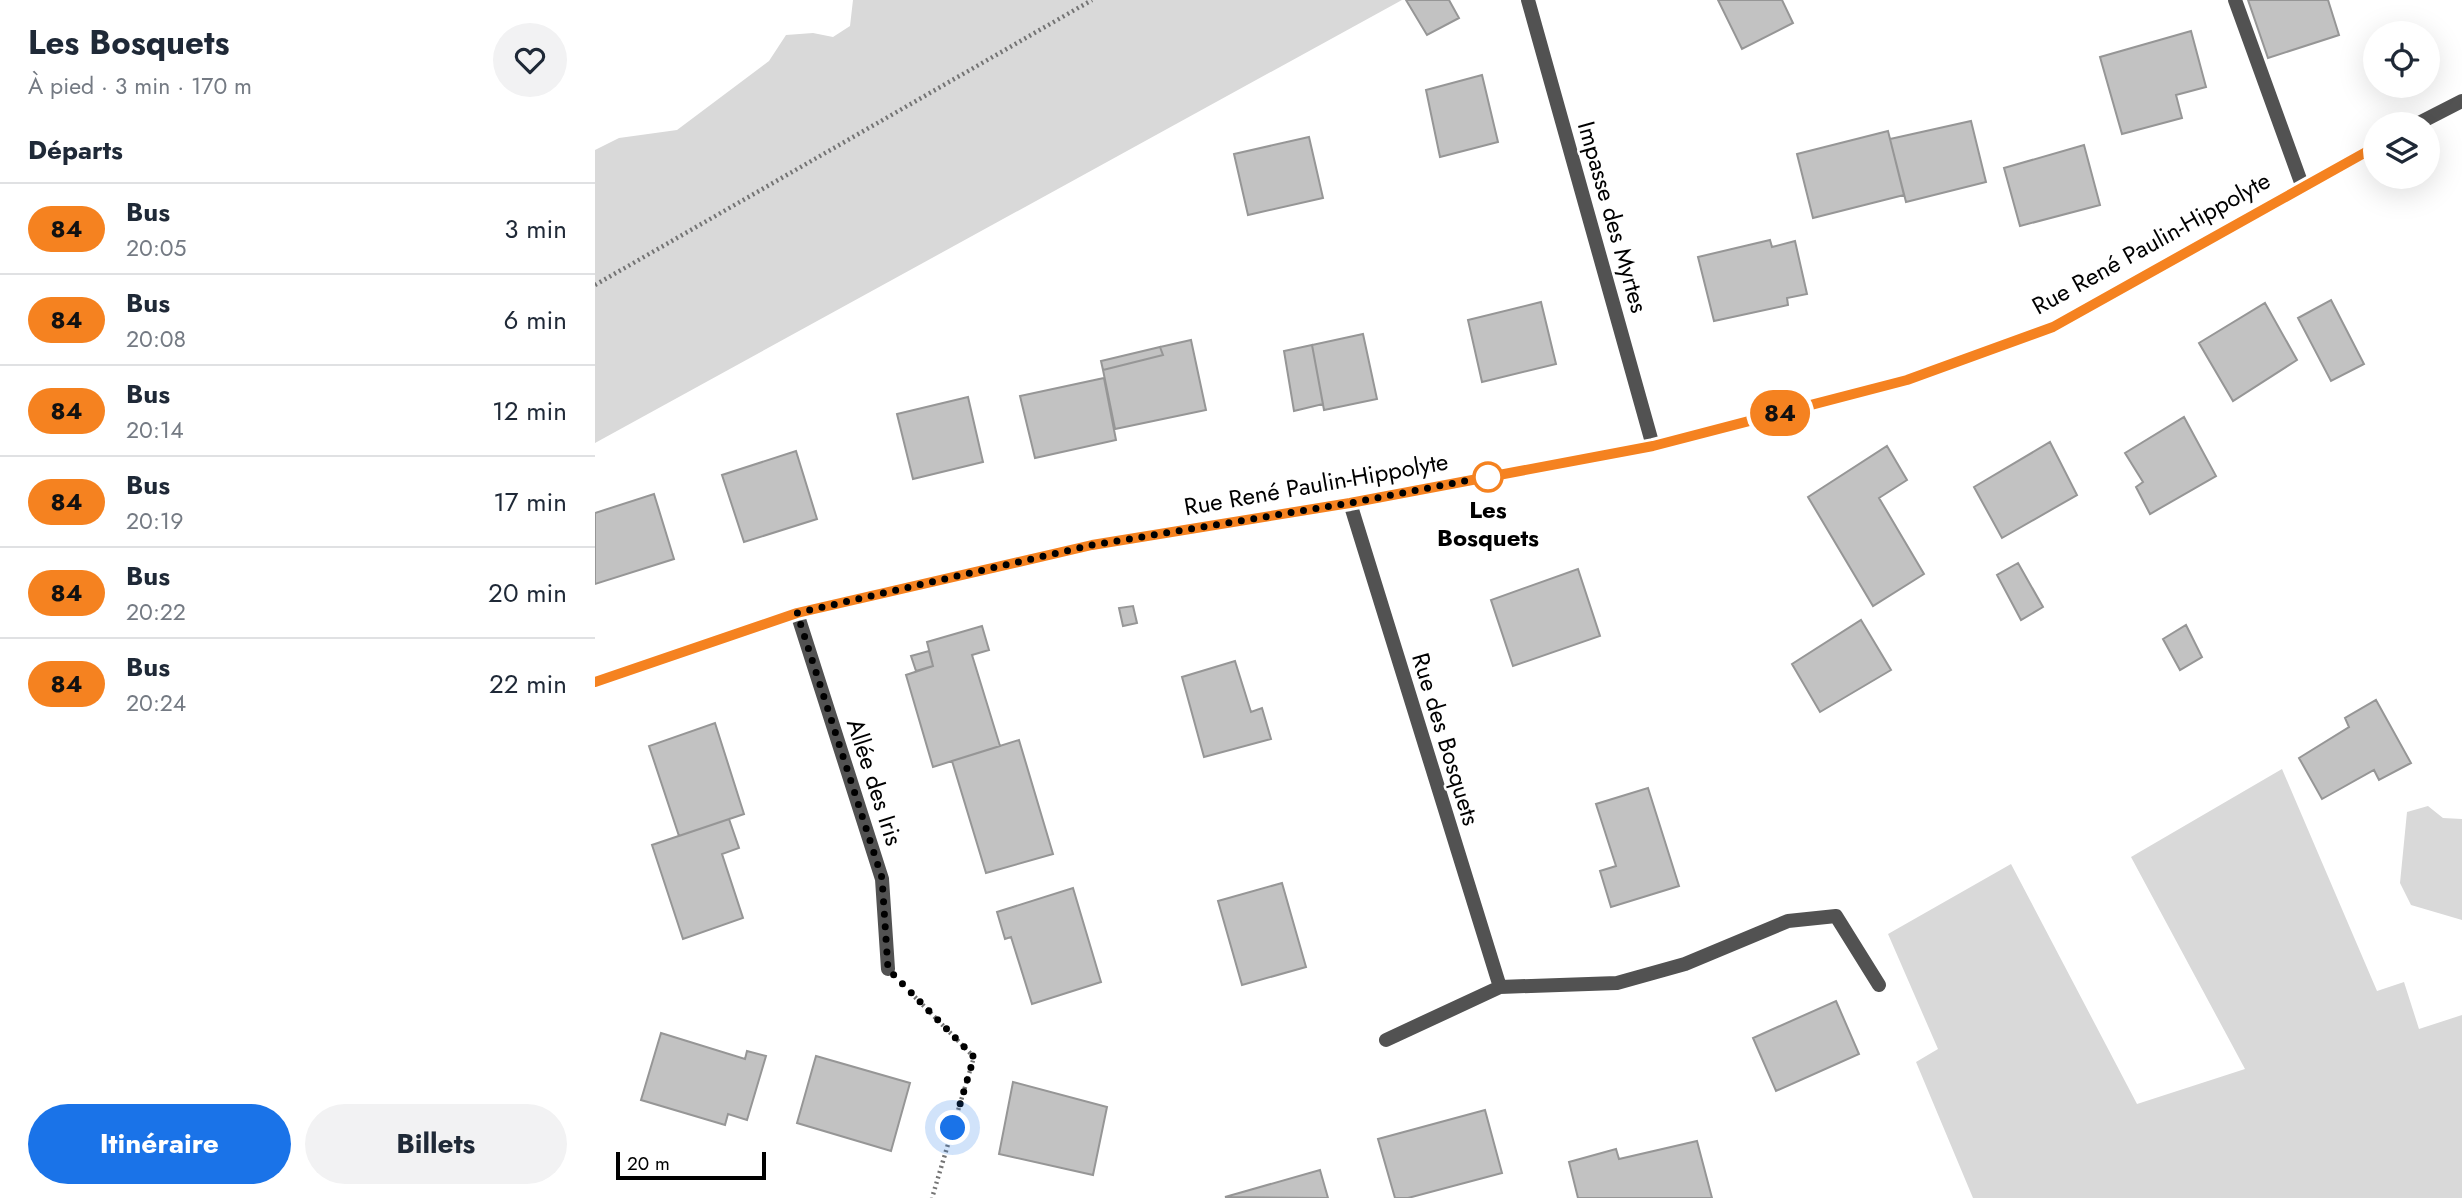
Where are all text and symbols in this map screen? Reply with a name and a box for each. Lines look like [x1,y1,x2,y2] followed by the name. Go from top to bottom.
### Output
[28,19,230,66] text: Les Bosquets
[2363,21,2440,189] map controls
[2363,21,2440,98] button: locate
[493,23,567,97] button: heart
[28,69,252,103] text: À pied · 3 min · 170 m
[2363,112,2440,189] button: layers
[1569,117,1657,317] street label: Impasse des Myrtes
[28,131,123,169] text: Départs
[2025,163,2277,323] street label: Rue René Paulin-Hippolyte
[126,193,170,231] text: Bus
[504,210,567,248] text: 3 min
[51,211,82,246] text: 84
[126,231,187,265] text: 20:05
[126,284,170,322] text: Bus
[504,301,567,339] text: 6 min
[51,302,82,337] text: 84
[126,322,186,356] text: 20:08
[126,375,170,413] text: Bus
[1749,390,1811,436] line badge: 84
[492,392,567,430] text: 12 min
[51,393,82,428] text: 84
[1764,395,1796,430] text: 84
[126,413,184,447] text: 20:14
[1181,444,1451,524] street label: Rue René Paulin-Hippolyte
[1473,462,1503,492] marker: Les Bosquets
[126,466,170,504] text: Bus
[493,483,567,521] text: 17 min
[51,484,82,519] text: 84
[1437,492,1539,555] place label: Les Bosquets
[126,504,183,538] text: 20:19
[126,557,170,595] text: Bus
[488,574,567,612] text: 20 min
[51,575,82,610] text: 84
[126,595,186,629] text: 20:22
[126,648,170,686] text: Bus
[1403,648,1489,830] street label: Rue des Bosquets
[489,665,567,703] text: 22 min
[51,666,82,701] text: 84
[126,686,186,720] text: 20:24
[838,714,912,850] street label: Allée des Iris
[28,1104,291,1184] button: Itinéraire
[305,1104,567,1184] button: Billets
[935,1110,970,1145] your location
[616,1149,767,1181] scale bar
[627,1150,670,1177] text: 20 m

